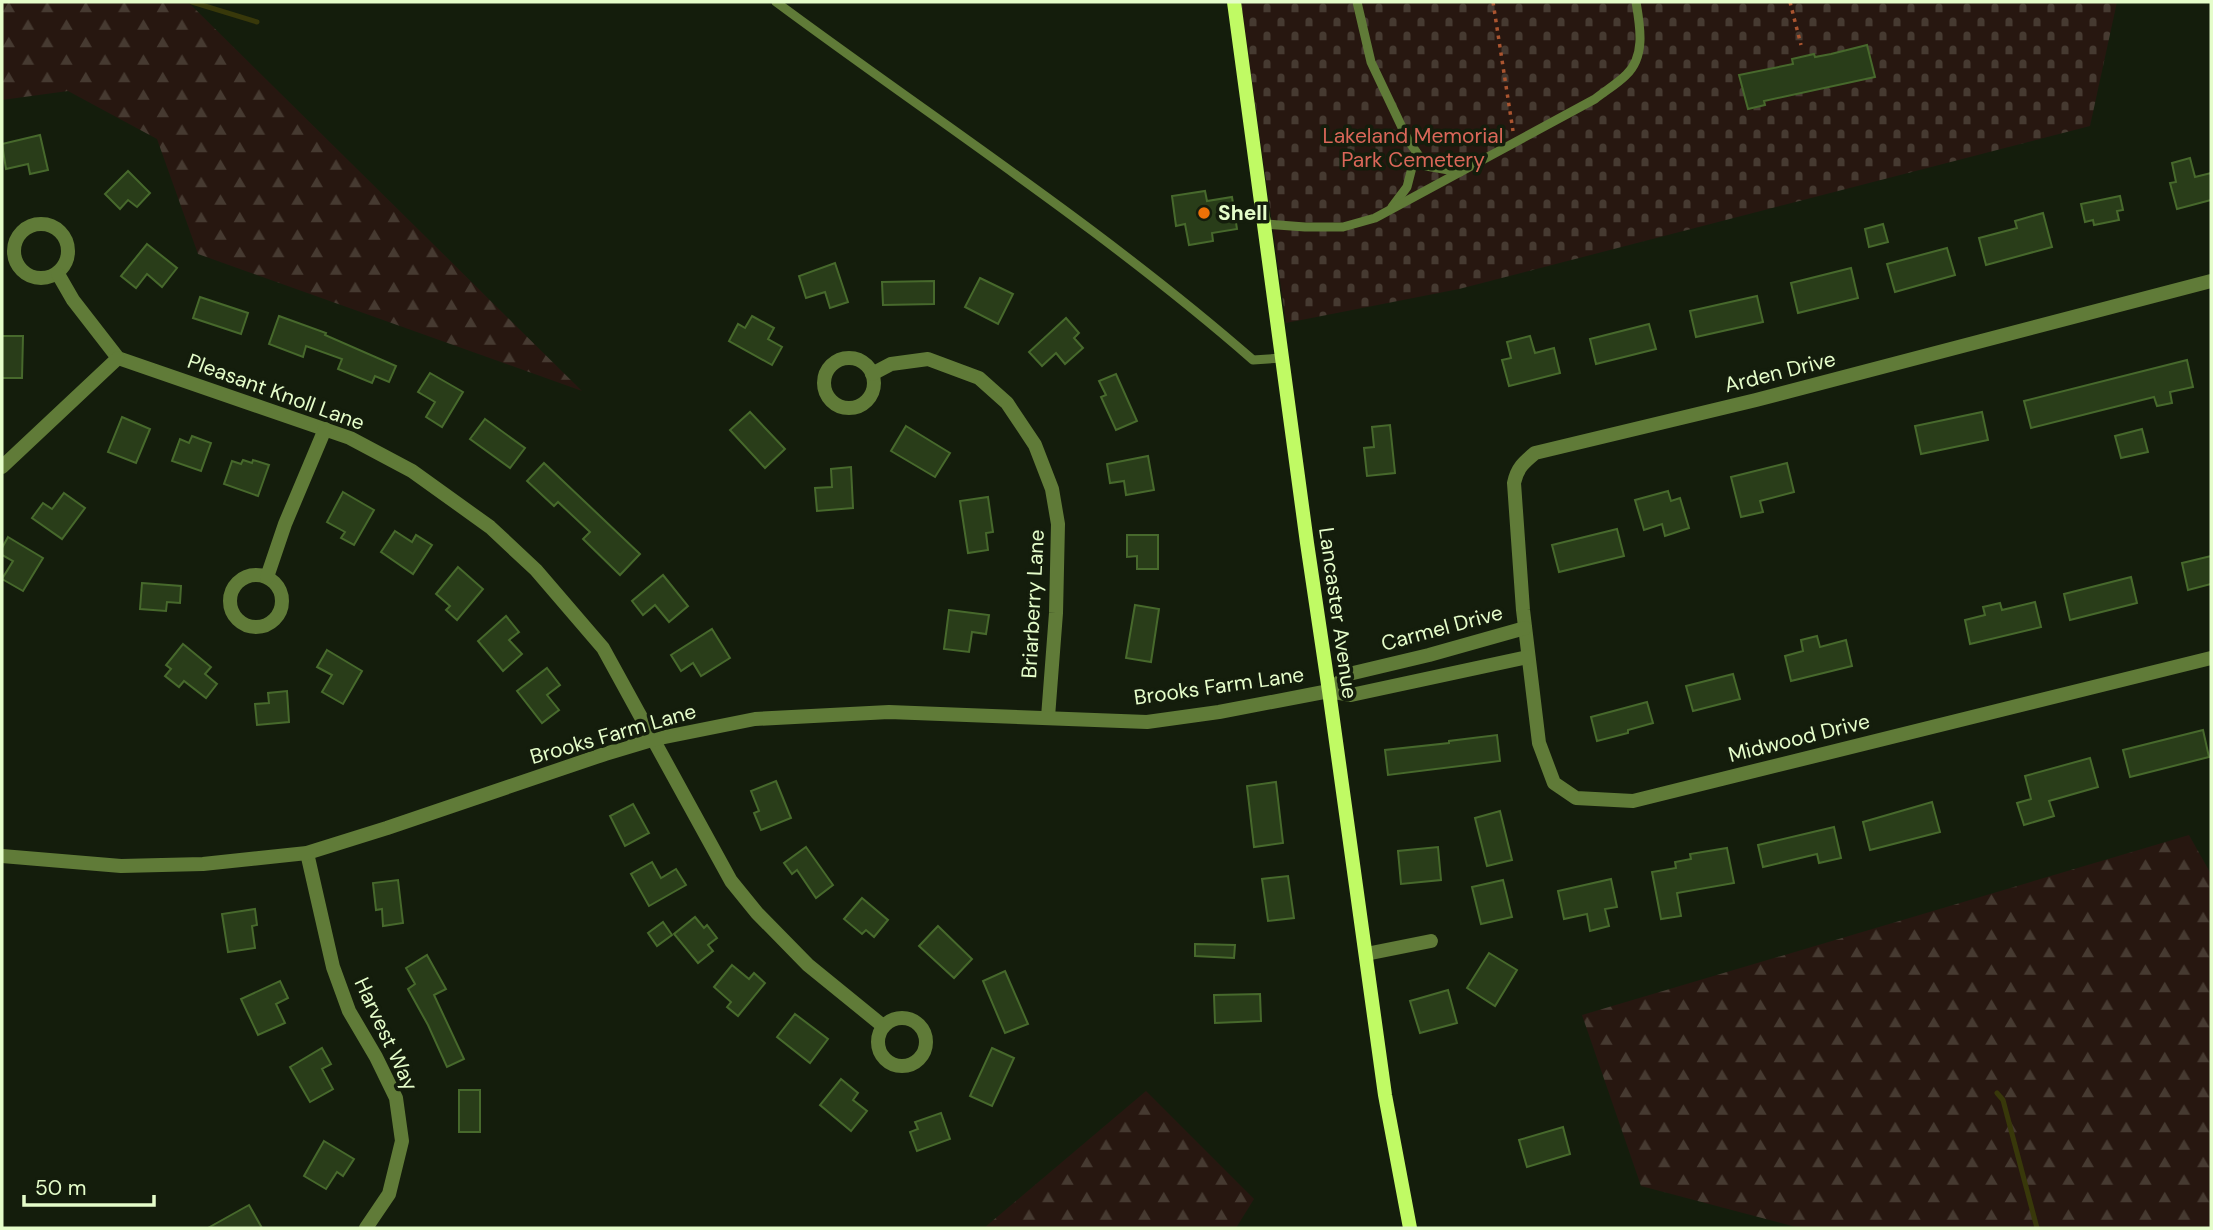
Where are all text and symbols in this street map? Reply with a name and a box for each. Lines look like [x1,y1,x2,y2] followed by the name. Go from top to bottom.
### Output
[1323,122,1503,174] park label: Lakeland Memorial Park Cemetery
[1218,199,1268,227] place label: Shell
[1196,205,1212,221] marker: Shell
[1721,345,1839,399] street label: Arden Drive
[184,347,368,437] street label: Pleasant Knoll Lane
[1312,526,1364,700] street label: Lancaster Avenue
[1015,529,1051,679] street label: Briarberry Lane
[1378,598,1506,658] street label: Carmel Drive
[1132,660,1306,712] street label: Brooks Farm Lane
[527,697,699,771] street label: Brooks Farm Lane
[1725,707,1873,769] street label: Midwood Drive
[348,973,425,1095] street label: Harvest Way
[24,1164,154,1208] scale bar
[35,1174,86,1202] text: 50 m

